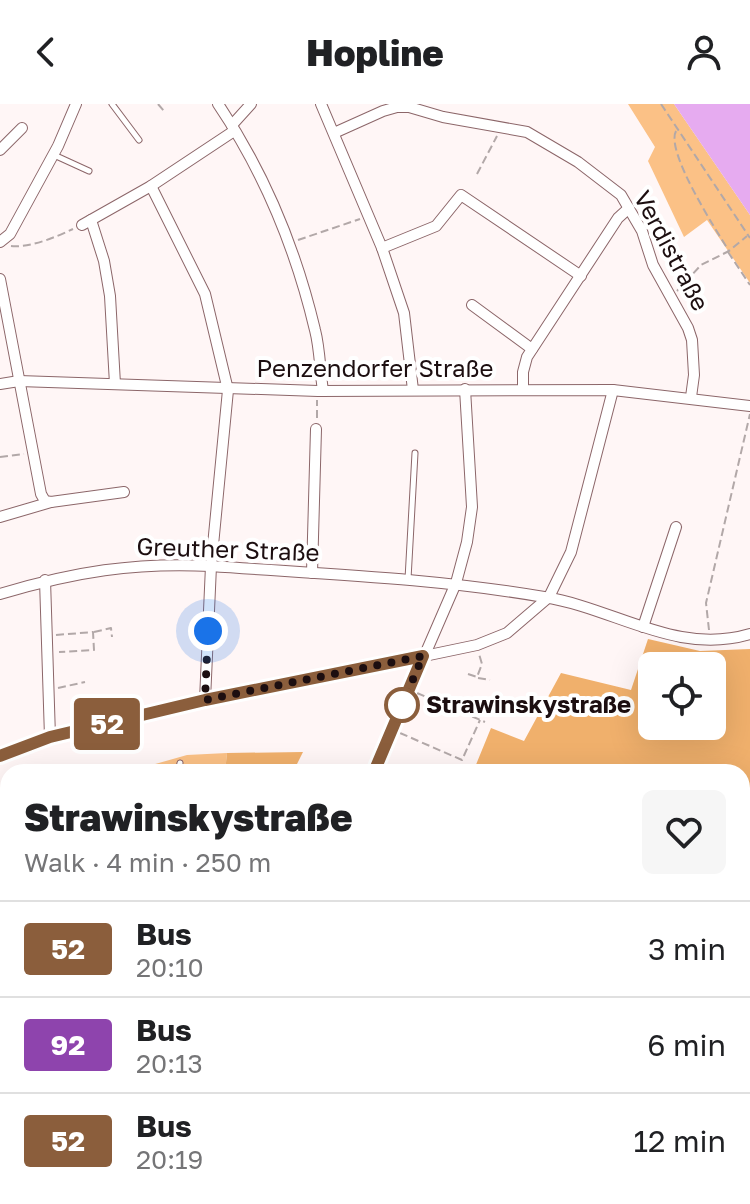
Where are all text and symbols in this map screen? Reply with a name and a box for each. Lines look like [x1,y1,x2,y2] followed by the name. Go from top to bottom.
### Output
[24,30,68,74] icon: back
[682,30,726,74] icon: person
[306,31,444,74] text: Hopline
[629,185,716,315] street label: Verdistraße
[257,353,493,382] street label: Penzendorfer Straße
[136,531,320,566] street label: Greuther Straße
[188,611,228,651] your location
[638,652,726,740] map controls
[638,652,726,740] button: locate
[385,688,419,722] marker: Strawinskystraße
[426,689,631,718] place label: Strawinskystraße
[71,698,143,750] line badge: 52
[90,707,124,740] text: 52
[642,790,726,874] button: heart
[24,794,353,839] text: Strawinskystraße
[24,847,271,878] text: Walk · 4 min · 250 m
[136,916,192,952] text: Bus
[648,931,726,967] text: 3 min
[51,932,85,965] text: 52
[136,952,204,983] text: 20:10
[136,1012,192,1048] text: Bus
[647,1027,726,1063] text: 6 min
[51,1028,85,1061] text: 92
[136,1048,203,1079] text: 20:13
[136,1108,192,1144] text: Bus
[634,1123,726,1159] text: 12 min
[51,1124,85,1157] text: 52
[136,1144,203,1175] text: 20:19

